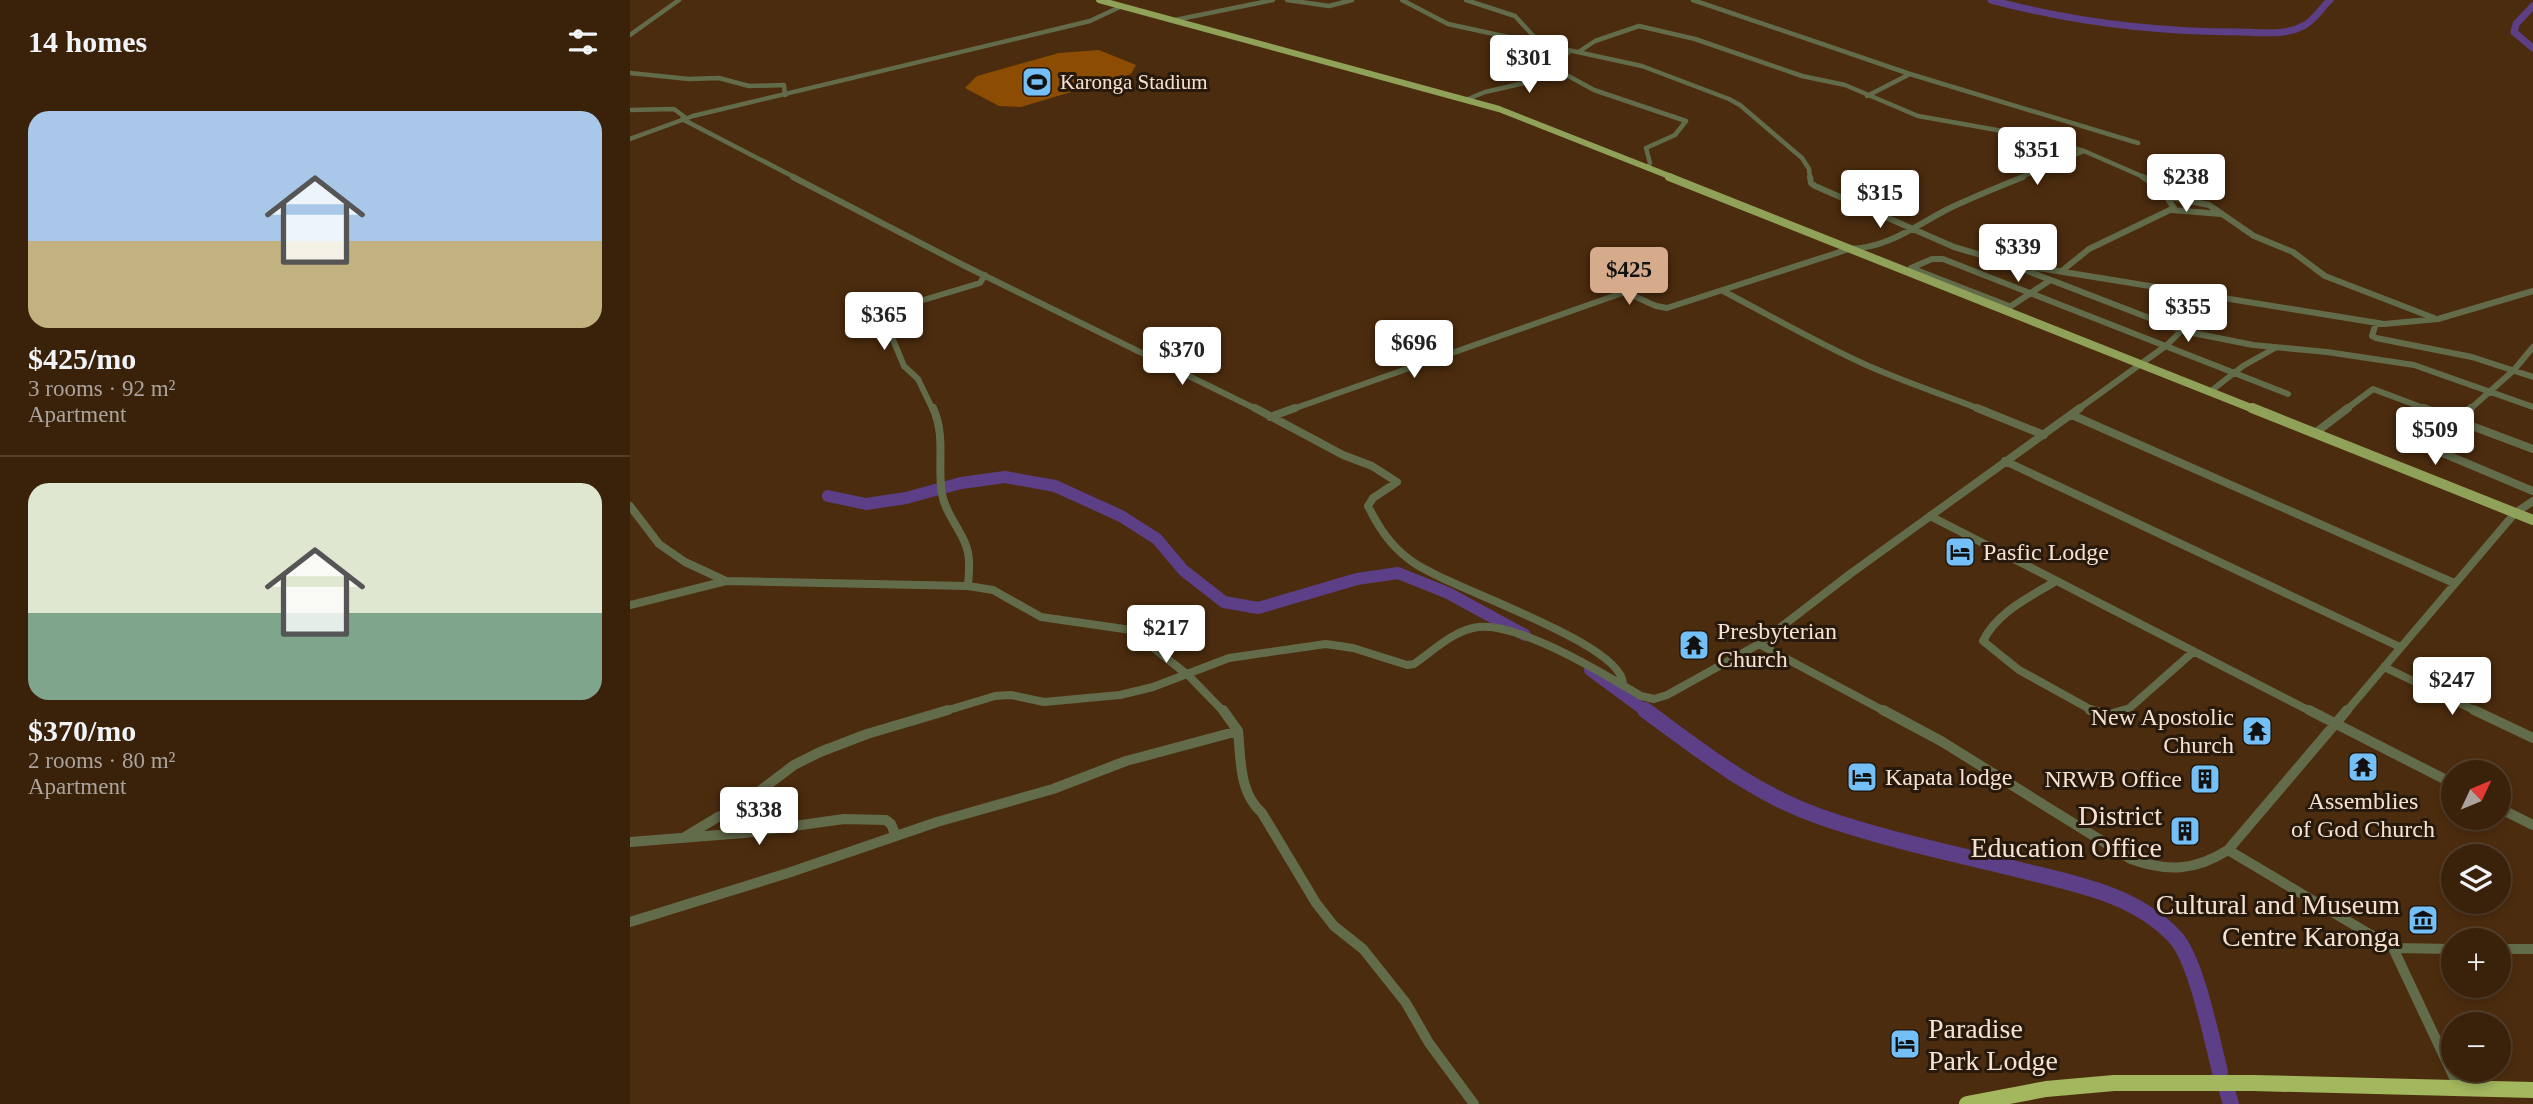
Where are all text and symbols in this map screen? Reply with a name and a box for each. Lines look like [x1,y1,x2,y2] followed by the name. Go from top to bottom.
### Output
[564,23,602,61] icon: filters
[28,25,147,58] text: 14 homes
[1488,36,1570,95] pin: $301
[1506,45,1552,70] text: $301
[1020,65,1054,99] sports icon: Karonga Stadium
[1060,70,1208,94] place label: Karonga Stadium
[1996,128,2078,187] pin: $351
[2014,137,2060,162] text: $351
[2145,154,2227,214] pin: $238
[252,157,378,283] icon: home
[2163,164,2209,189] text: $238
[1839,170,1921,230] pin: $315
[1857,180,1903,205] text: $315
[1977,224,2059,284] pin: $339
[1995,234,2041,259] text: $339
[1588,247,1670,307] pin: $425
[1606,257,1652,282] text: $425
[2147,284,2229,344] pin: $355
[843,292,925,352] pin: $365
[2165,294,2211,319] text: $355
[861,302,907,327] text: $365
[1373,320,1455,380] pin: $696
[1141,328,1223,387] pin: $370
[1391,330,1437,355] text: $696
[1159,337,1205,362] text: $370
[28,342,136,375] text: $425/mo
[28,376,175,401] text: 3 rooms · 92 m²
[28,402,126,427] text: Apartment
[2394,407,2476,467] pin: $509
[2412,417,2458,442] text: $509
[252,529,378,655] icon: home
[1943,535,1977,569] hotel icon: Pasfic Lodge
[1983,539,2109,565] place label: Pasfic Lodge
[1125,606,1207,665] pin: $217
[1143,615,1189,640] text: $217
[1717,618,1837,672] place label: Presbyterian Church
[1677,628,1711,662] temple icon: Presbyterian Church
[2411,658,2493,717] pin: $247
[2429,667,2475,692] text: $247
[2091,704,2234,758] place label: New Apostolic Church
[28,714,136,747] text: $370/mo
[2240,714,2274,748] temple icon: New Apostolic Church
[28,748,175,773] text: 2 rooms · 80 m²
[2346,750,2380,784] temple icon: Assemblies of God Church
[1845,760,1879,794] hotel icon: Kapata lodge
[2441,760,2511,830] north arrow
[2441,760,2511,1082] map controls
[2188,762,2222,796] building icon: NRWB Office
[1885,764,2012,790] place label: Kapata lodge
[2044,766,2182,792] place label: NRWB Office
[28,774,126,799] text: Apartment
[718,788,800,847] pin: $338
[2291,788,2435,842] place label: Assemblies of God Church
[736,797,782,822] text: $338
[1970,800,2162,863] place label: District Education Office
[2168,814,2202,848] building icon: District Education Office
[2441,844,2511,914] button: layers
[2156,889,2401,952] place label: Cultural and Museum Centre Karonga
[2406,903,2440,937] museum icon: Cultural and Museum Centre Karonga
[2441,928,2511,998] button: +
[2441,1012,2511,1082] button: −
[1928,1013,2058,1076] place label: Paradise Park Lodge
[1888,1027,1922,1061] hotel icon: Paradise Park Lodge

